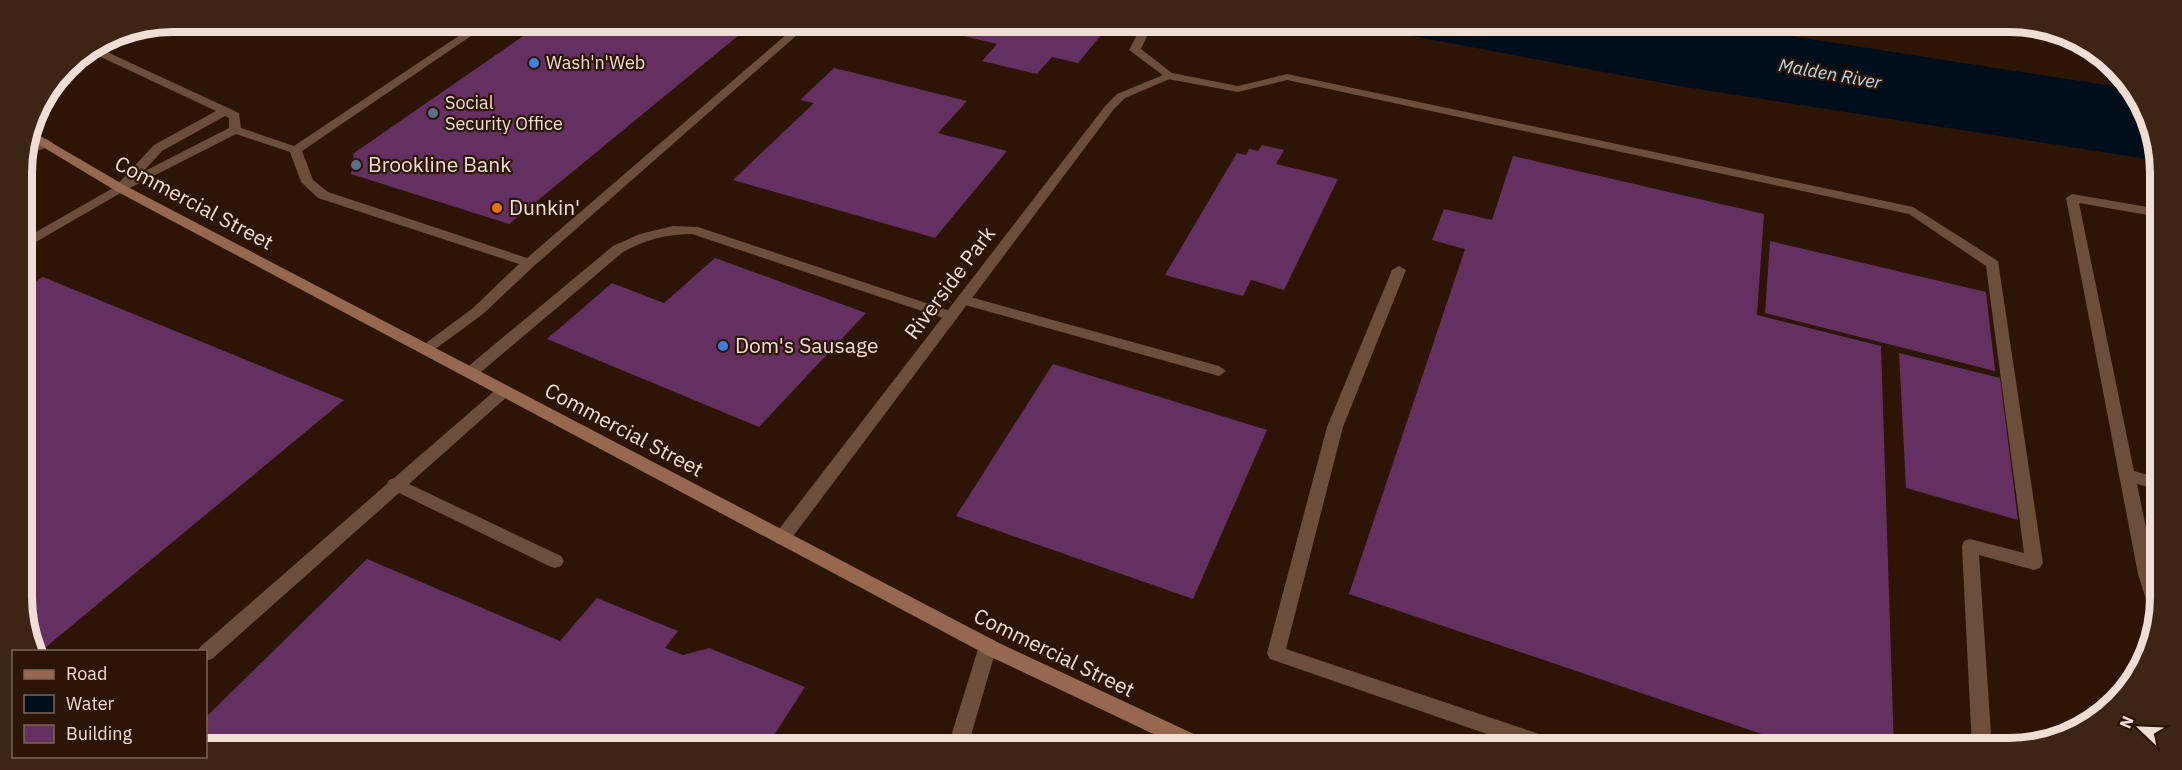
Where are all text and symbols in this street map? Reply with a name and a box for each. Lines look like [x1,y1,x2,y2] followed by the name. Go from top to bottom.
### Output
[546,51,645,74] place label: Wash'n'Web
[1777,53,1884,94] water label: Malden River
[527,56,541,70] marker: Wash'n'Web
[445,91,563,135] place label: Social Security Office
[426,106,440,120] marker: Social Security Office
[110,148,279,256] street label: Commercial Street
[368,150,511,178] place label: Brookline Bank
[349,158,363,172] marker: Brookline Bank
[509,193,580,221] place label: Dunkin'
[490,201,504,215] marker: Dunkin'
[897,220,1001,345] street label: Riverside Park
[735,331,878,359] place label: Dom's Sausage
[716,339,730,353] marker: Dom's Sausage
[540,375,709,483] street label: Commercial Street
[969,601,1140,703] street label: Commercial Street
[12,650,207,758] legend
[66,662,107,685] text: Road
[66,692,115,715] text: Water
[2110,698,2170,758] north arrow
[2115,713,2138,731] text: N
[66,722,133,745] text: Building

